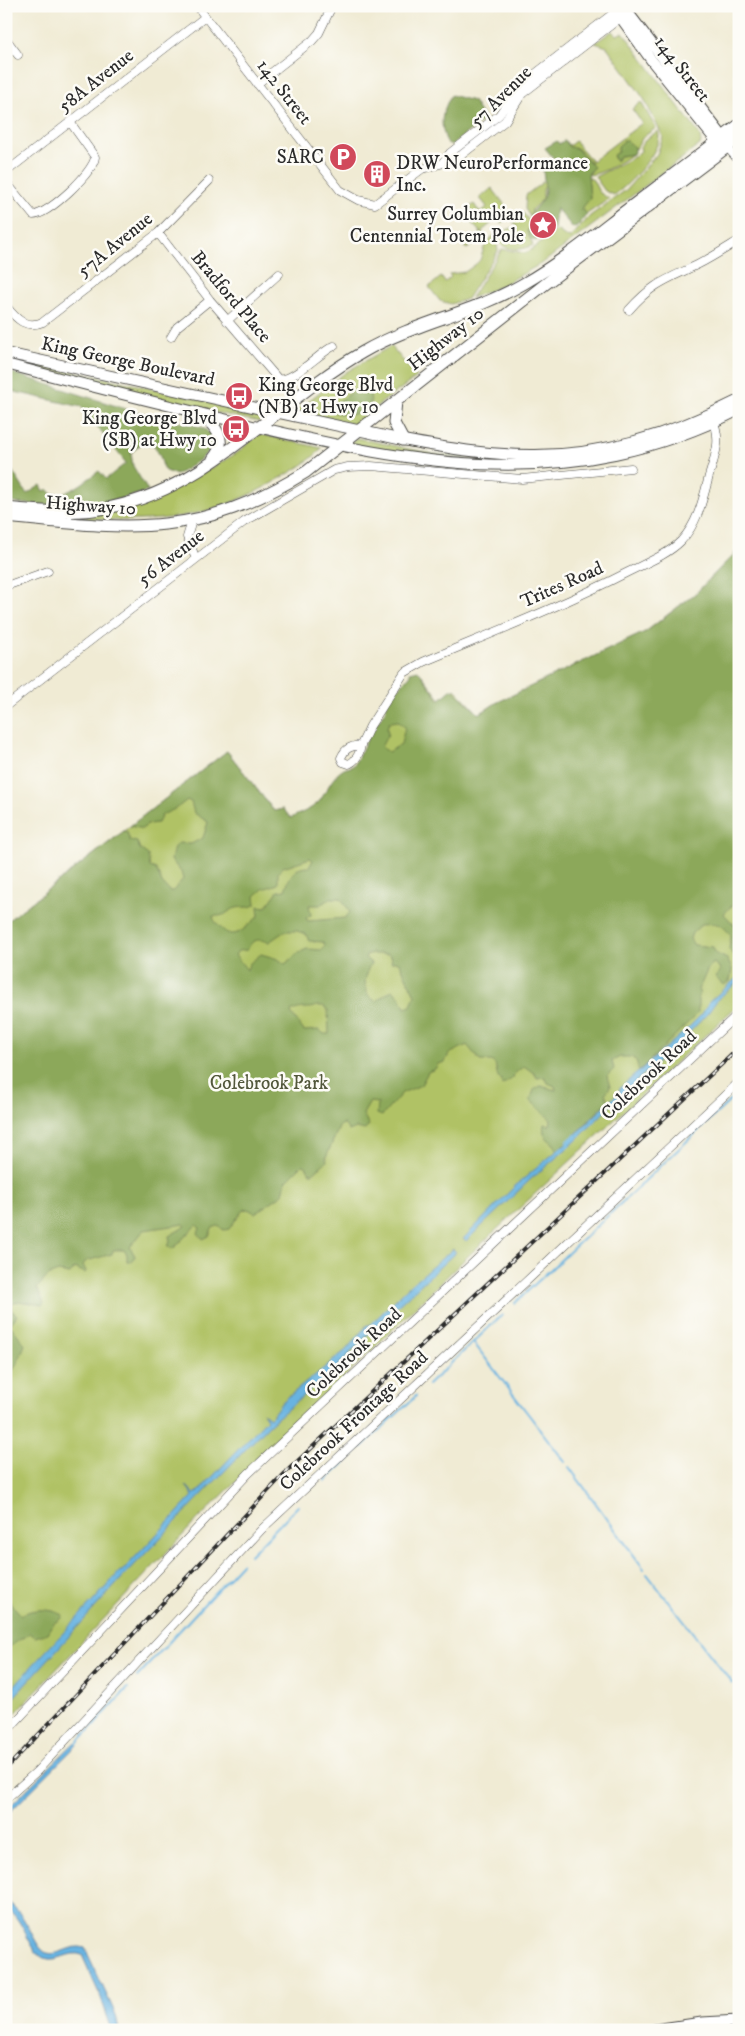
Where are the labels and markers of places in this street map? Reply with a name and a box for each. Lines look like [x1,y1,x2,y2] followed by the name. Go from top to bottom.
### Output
[328,142,358,172] parking icon: SARC
[277,146,324,169] place label: SARC
[396,152,588,197] place label: DRW NeuroPerformance Inc.
[362,159,392,189] building icon: DRW NeuroPerformance Inc.
[350,203,524,248] place label: Surrey Columbian Centennial Totem Pole
[528,210,558,240] place icon: Surrey Columbian Centennial Totem Pole
[258,374,394,419] place label: King George Blvd (NB) at Hwy 10
[224,381,254,411] bus stop icon: King George Blvd (NB) at Hwy 10
[82,407,218,452] place label: King George Blvd (SB) at Hwy 10
[221,414,251,444] bus stop icon: King George Blvd (SB) at Hwy 10

